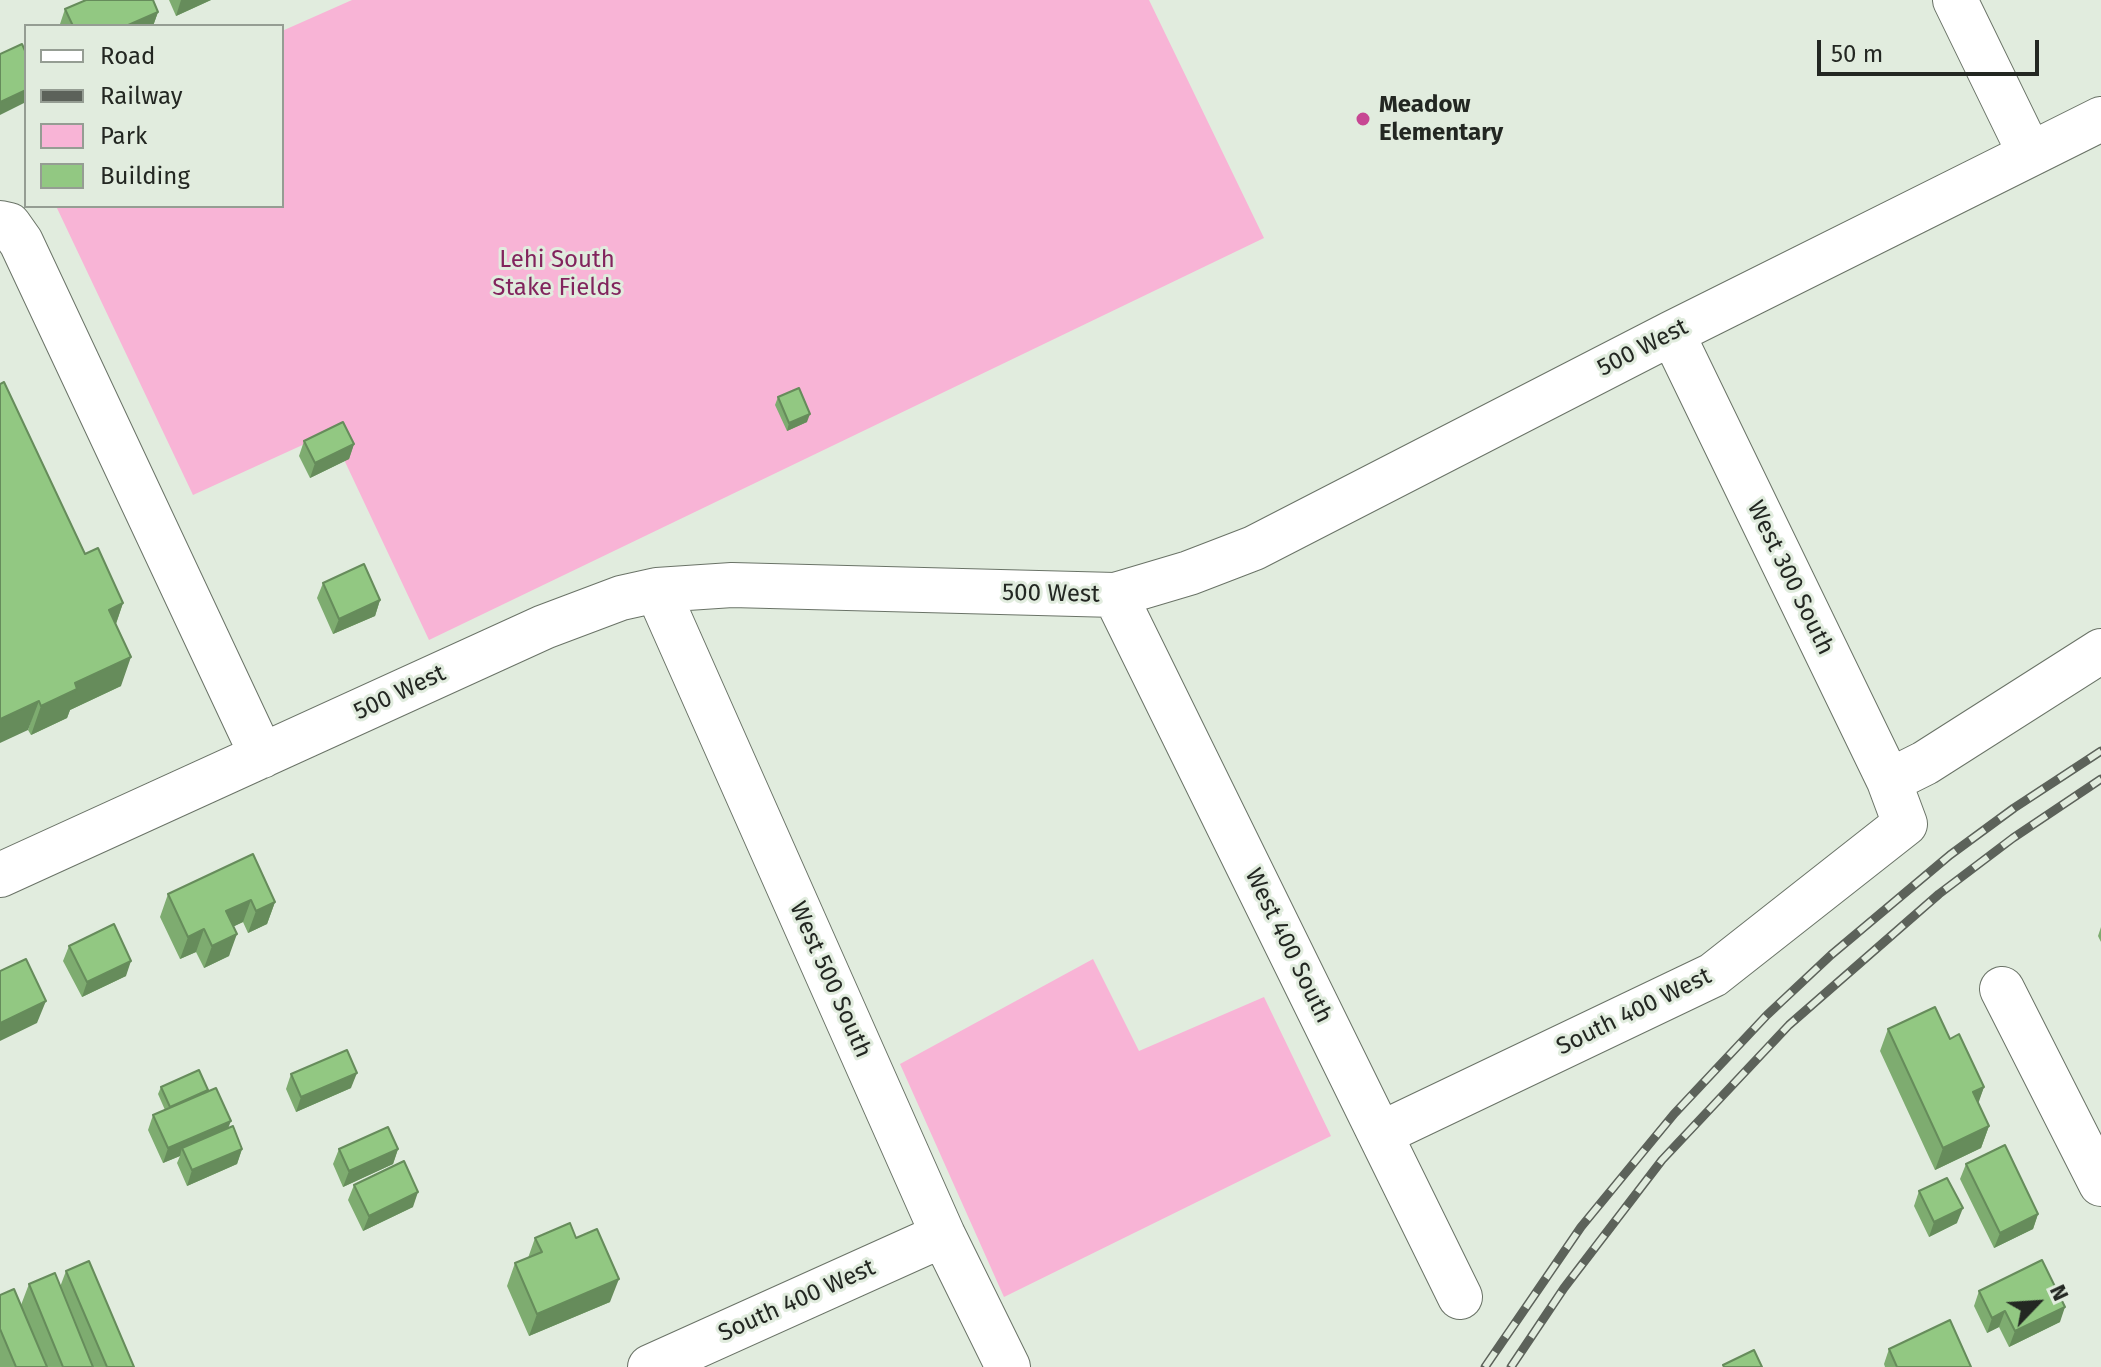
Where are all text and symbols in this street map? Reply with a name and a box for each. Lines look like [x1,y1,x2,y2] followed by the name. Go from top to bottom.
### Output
[24,24,284,208] legend
[1821,24,2043,74] scale bar
[1831,40,1883,68] text: 50 m
[100,42,155,70] text: Road
[100,82,183,110] text: Railway
[1379,91,1503,147] place label: Meadow Elementary
[1354,110,1372,128] marker: Meadow Elementary
[100,122,147,150] text: Park
[100,162,190,190] text: Building
[492,246,622,302] park label: Lehi South Stake Fields
[1593,313,1693,383] street label: 500 West
[1740,496,1840,660] street label: West 300 South
[1002,579,1100,609] street label: 500 West
[350,659,450,727] street label: 500 West
[1238,864,1338,1028] street label: West 400 South
[783,897,877,1063] street label: West 500 South
[1552,962,1716,1062] street label: South 400 West
[714,1254,880,1348] street label: South 400 West
[1997,1263,2077,1343] north arrow
[2044,1280,2075,1305] text: N

